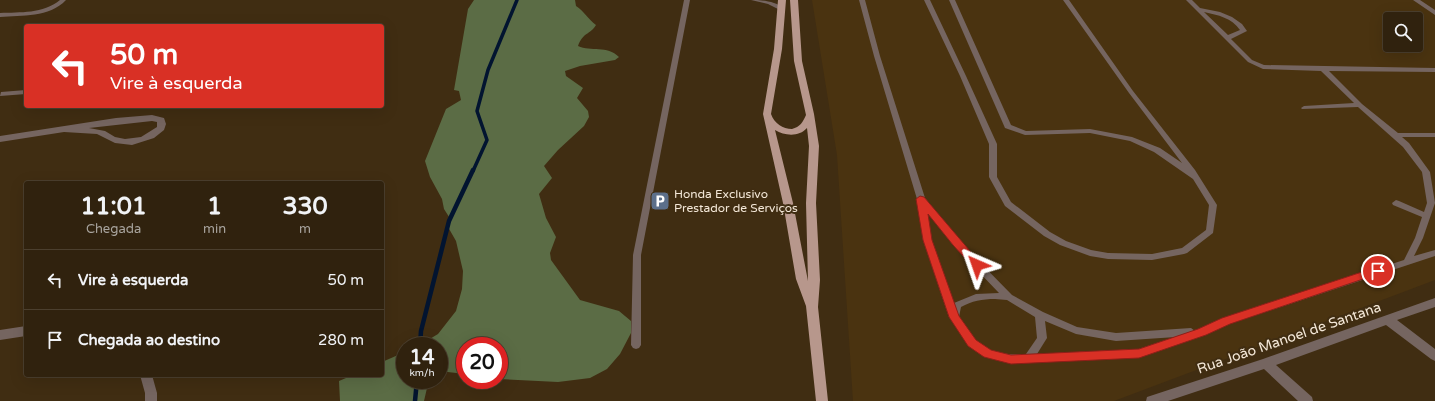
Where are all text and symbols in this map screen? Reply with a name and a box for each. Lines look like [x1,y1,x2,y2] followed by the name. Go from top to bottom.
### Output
[1383,12,1423,52] map controls
[1383,12,1423,52] button: search
[110,38,178,72] text: 50 m
[44,40,96,92] icon: left
[110,72,243,94] text: Vire à esquerda
[674,187,798,215] place label: Honda Exclusivo Prestador de Serviços
[649,190,671,212] parking icon: Honda Exclusivo Prestador de Serviços
[80,192,147,221] text: 11:01
[207,192,222,221] text: 1
[282,192,328,221] text: 330
[86,221,141,237] text: Chegada
[203,221,226,237] text: min
[299,221,311,237] text: m
[956,244,998,286] position arrow
[1361,254,1395,288] pin
[1367,260,1389,282] icon: arrive
[44,269,66,291] icon: left
[78,271,188,289] text: Vire à esquerda
[327,271,364,289] text: 50 m
[1195,298,1383,378] street label: Rua João Manoel de Santana
[44,329,66,351] icon: arrive
[78,331,220,349] text: Chegada ao destino
[318,331,364,349] text: 280 m
[456,337,508,389] speed limit sign: 20
[409,346,435,370] text: 14
[409,367,435,379] text: km/h

